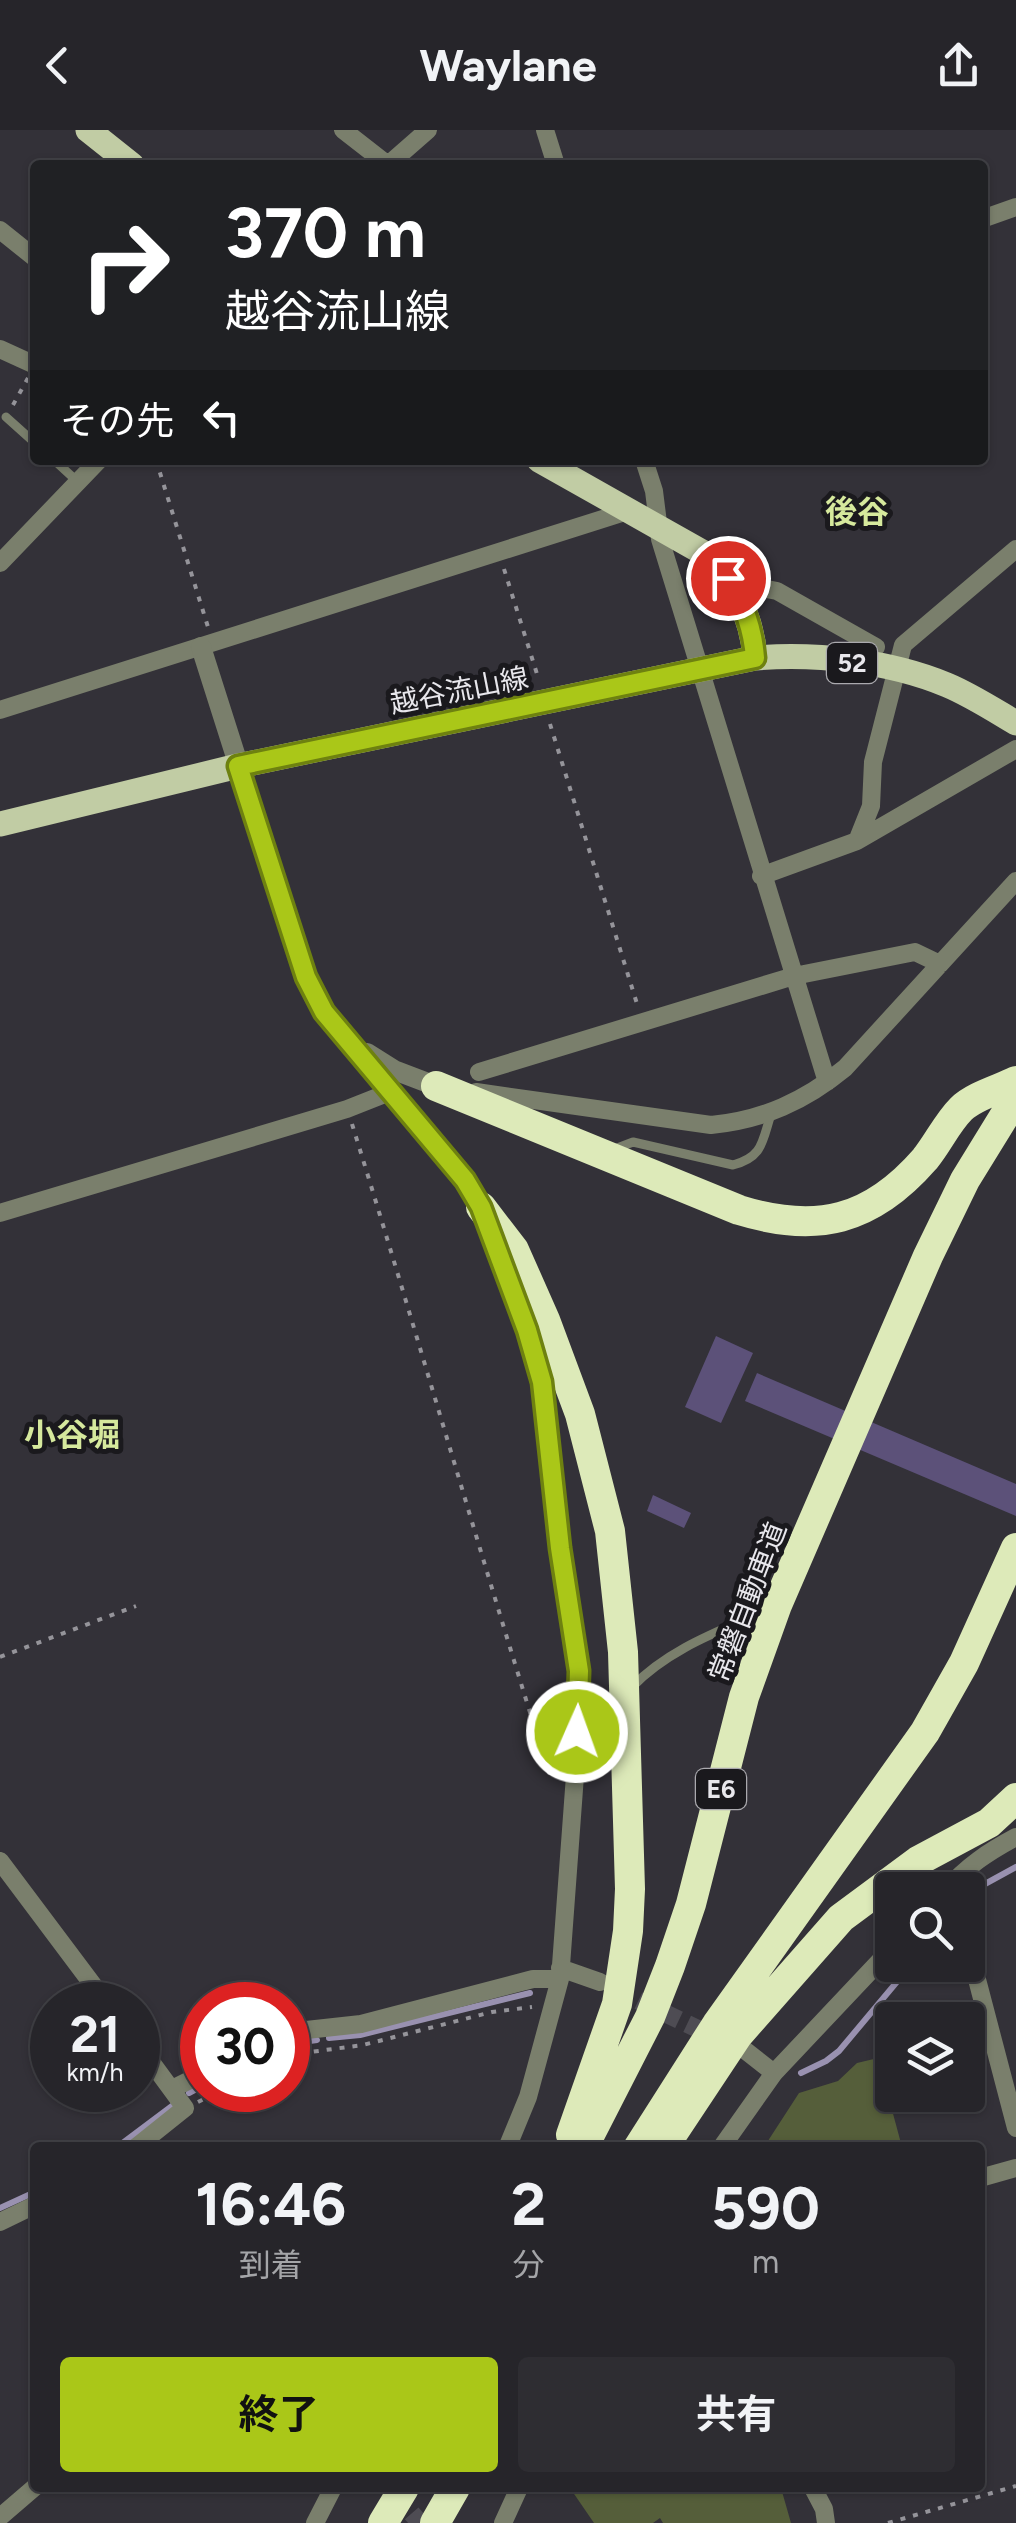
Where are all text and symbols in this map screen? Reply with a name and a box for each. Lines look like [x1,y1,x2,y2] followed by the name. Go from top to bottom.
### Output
[30,38,85,93] icon: back
[419,38,597,92] text: Waylane
[931,38,986,93] icon: share
[225,190,426,275] text: 370 m
[60,200,190,330] icon: right
[225,284,450,338] text: 越谷流山線
[194,390,249,445] icon: left
[60,398,174,444] text: その先
[825,493,889,531] district label: 後谷
[686,536,771,621] pin
[701,551,756,606] icon: arrive
[827,643,877,683] road number: 52
[387,660,531,720] street label: 越谷流山線
[24,1416,120,1454] district label: 小谷堀
[701,1517,793,1687] street label: 常磐自動車道
[525,1680,629,1784] position arrow
[696,1769,746,1809] road number: E6
[875,1872,985,2112] map controls
[875,1872,985,1982] button: search
[180,1982,310,2112] speed limit sign: 30
[875,2002,985,2112] button: layers
[70,2004,120,2065] text: 21
[66,2057,124,2087] text: km/h
[195,2168,346,2240] text: 16:46
[511,2168,546,2240] text: 2
[711,2172,820,2244] text: 590
[752,2243,779,2281] text: m
[239,2246,303,2284] text: 到着
[513,2246,545,2284] text: 分
[60,2357,498,2472] button: 終了
[518,2357,955,2472] button: 共有

